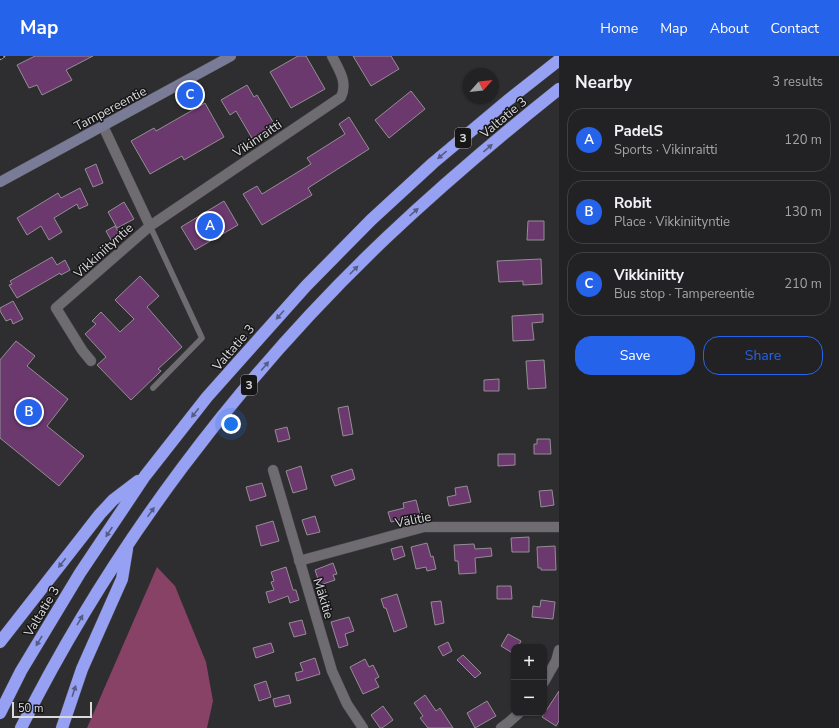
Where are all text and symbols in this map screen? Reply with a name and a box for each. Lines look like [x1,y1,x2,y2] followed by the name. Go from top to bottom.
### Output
[20,15,58,41] text: Map
[600,19,638,38] text: Home
[660,19,688,38] text: Map
[710,19,749,38] text: About
[771,19,819,38] text: Contact
[463,68,499,104] north arrow
[575,71,632,94] text: Nearby
[772,73,823,91] text: 3 results
[177,80,203,110] pin: C
[71,82,150,136] street label: Tampereentie
[476,93,531,143] street label: Valtatie 3
[229,116,286,162] street label: Vikinraitti
[614,121,663,141] text: PadelS
[455,128,471,148] road number: 3
[584,131,594,149] text: A
[784,131,822,149] text: 120 m
[614,141,718,159] text: Sports · Vikinraitti
[482,143,493,152] one-way arrow
[436,151,447,160] one-way arrow
[614,193,651,213] text: Robit
[585,203,593,221] text: B
[784,203,822,221] text: 130 m
[410,208,419,217] one-way arrow
[197,211,223,241] pin: A
[614,213,730,231] text: Place · Vikkiniityntie
[69,219,137,283] street label: Vikkiniityntie
[349,265,359,275] one-way arrow
[614,265,684,285] text: Vikkiniitty
[585,275,593,293] text: C
[784,275,822,293] text: 210 m
[614,285,754,303] text: Bus stop · Tampereentie
[275,310,284,320] one-way arrow
[208,321,259,375] street label: Valtatie 3
[575,336,695,375] button: Save
[703,336,823,375] button: Share
[261,360,270,371] one-way arrow
[241,375,257,395] road number: 3
[16,397,42,427] pin: B
[190,408,199,419] one-way arrow
[221,414,241,434] your location
[147,507,155,517] one-way arrow
[393,508,433,532] street label: Välitie
[105,526,113,537] one-way arrow
[58,557,66,568] one-way arrow
[308,576,338,621] street label: Mäkitie
[19,583,64,641] street label: Valtatie 3
[76,614,83,626] one-way arrow
[35,636,43,646] one-way arrow
[511,644,547,716] map controls
[511,644,547,680] button: +
[511,680,547,716] button: −
[72,685,78,697] one-way arrow
[12,700,92,719] scale bar
[18,701,43,716] text: 50 m

